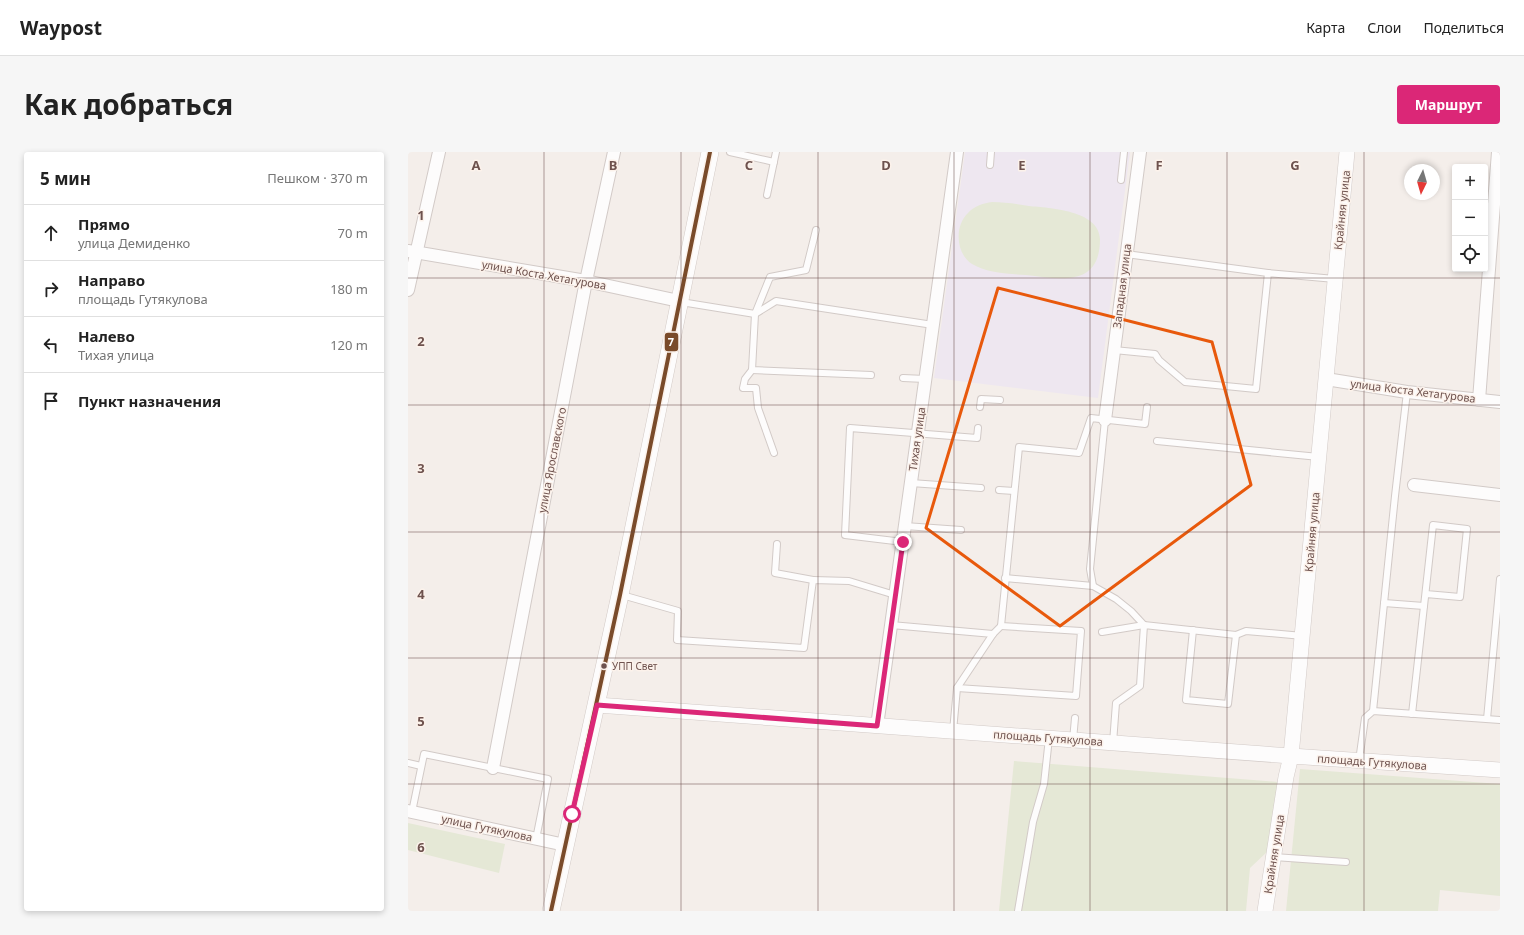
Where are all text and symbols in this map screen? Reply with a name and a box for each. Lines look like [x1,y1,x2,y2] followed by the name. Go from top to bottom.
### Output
[20,15,102,41] text: Waypost
[1306,18,1345,37] text: Карта
[1367,18,1401,37] text: Слои
[1423,18,1504,37] text: Поделиться
[24,85,233,123] text: Как добраться
[1397,85,1500,124] button: Маршрут
[472,156,481,174] text: A
[609,156,617,174] text: B
[745,156,753,174] text: C
[881,156,891,174] text: D
[1018,156,1026,174] text: E
[1155,156,1163,174] text: F
[1290,156,1300,174] text: G
[1404,164,1440,200] north arrow
[1452,164,1488,272] map controls
[1452,164,1488,200] button: +
[40,167,91,190] text: 5 мин
[267,169,368,187] text: Пешком · 370 m
[1330,169,1353,251] street label: Крайняя улица
[1452,200,1488,236] button: −
[417,206,425,224] text: 1
[78,214,130,234] text: Прямо
[40,222,62,244] icon: ahead
[338,224,368,242] text: 70 m
[78,234,190,252] text: улица Демиденко
[1452,236,1488,272] button: locate
[1109,243,1134,329] street label: Западная улица
[481,256,608,293] street label: улица Коста Хетагурова
[78,270,145,290] text: Направо
[40,278,62,300] icon: right
[330,280,368,298] text: 180 m
[78,290,208,308] text: площадь Гутякулова
[78,326,135,346] text: Налево
[417,332,425,350] text: 2
[664,332,679,352] line badge: 7
[40,334,62,356] icon: left
[668,334,674,349] text: 7
[330,336,368,354] text: 120 m
[78,346,154,364] text: Тихая улица
[1350,375,1477,406] street label: улица Коста Хетагурова
[40,390,62,412] icon: arrive
[78,391,221,411] text: Пункт назначения
[534,406,569,514] street label: улица Ярославского
[905,406,928,472] street label: Тихая улица
[417,459,425,477] text: 3
[1301,491,1322,572] street label: Крайняя улица
[894,533,912,551] route end
[417,585,425,603] text: 4
[612,659,658,673] place label: УПП Свет
[599,661,609,671] marker: УПП Свет
[417,712,425,730] text: 5
[993,726,1103,749] street label: площадь Гутякулова
[1317,750,1427,773] street label: площадь Гутякулова
[563,805,581,823] route start
[440,811,534,844] street label: улица Гутякулова
[1260,813,1287,895] street label: Крайняя улица
[417,838,425,856] text: 6

